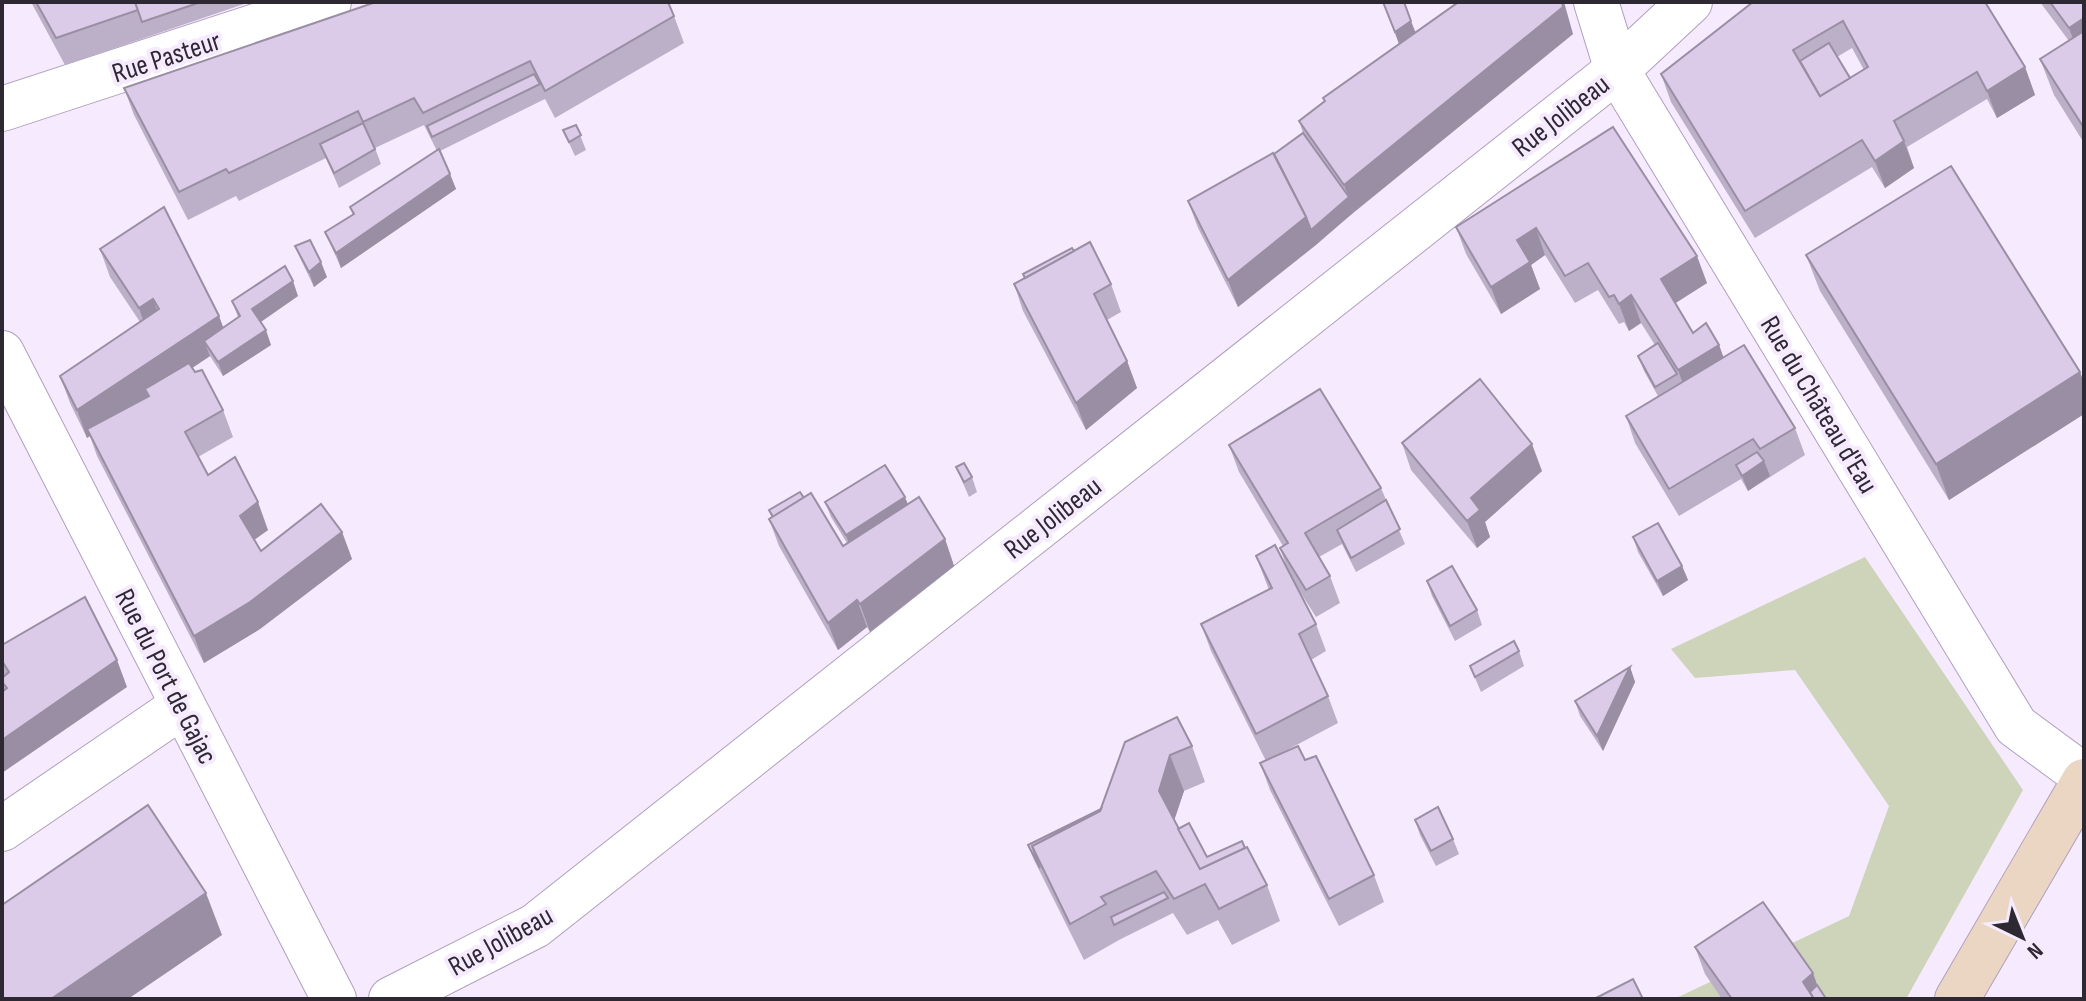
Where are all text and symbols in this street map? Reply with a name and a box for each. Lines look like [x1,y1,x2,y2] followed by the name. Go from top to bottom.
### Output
[108,24,225,90] street label: Rue Pasteur
[1506,68,1616,164] street label: Rue Jolibeau
[1753,310,1885,499] street label: Rue du Château d'Eau
[998,470,1108,566] street label: Rue Jolibeau
[107,584,224,770] street label: Rue du Port de Gajac
[1982,897,2062,977] north arrow
[443,899,559,983] street label: Rue Jolibeau
[2021,937,2048,964] text: N

